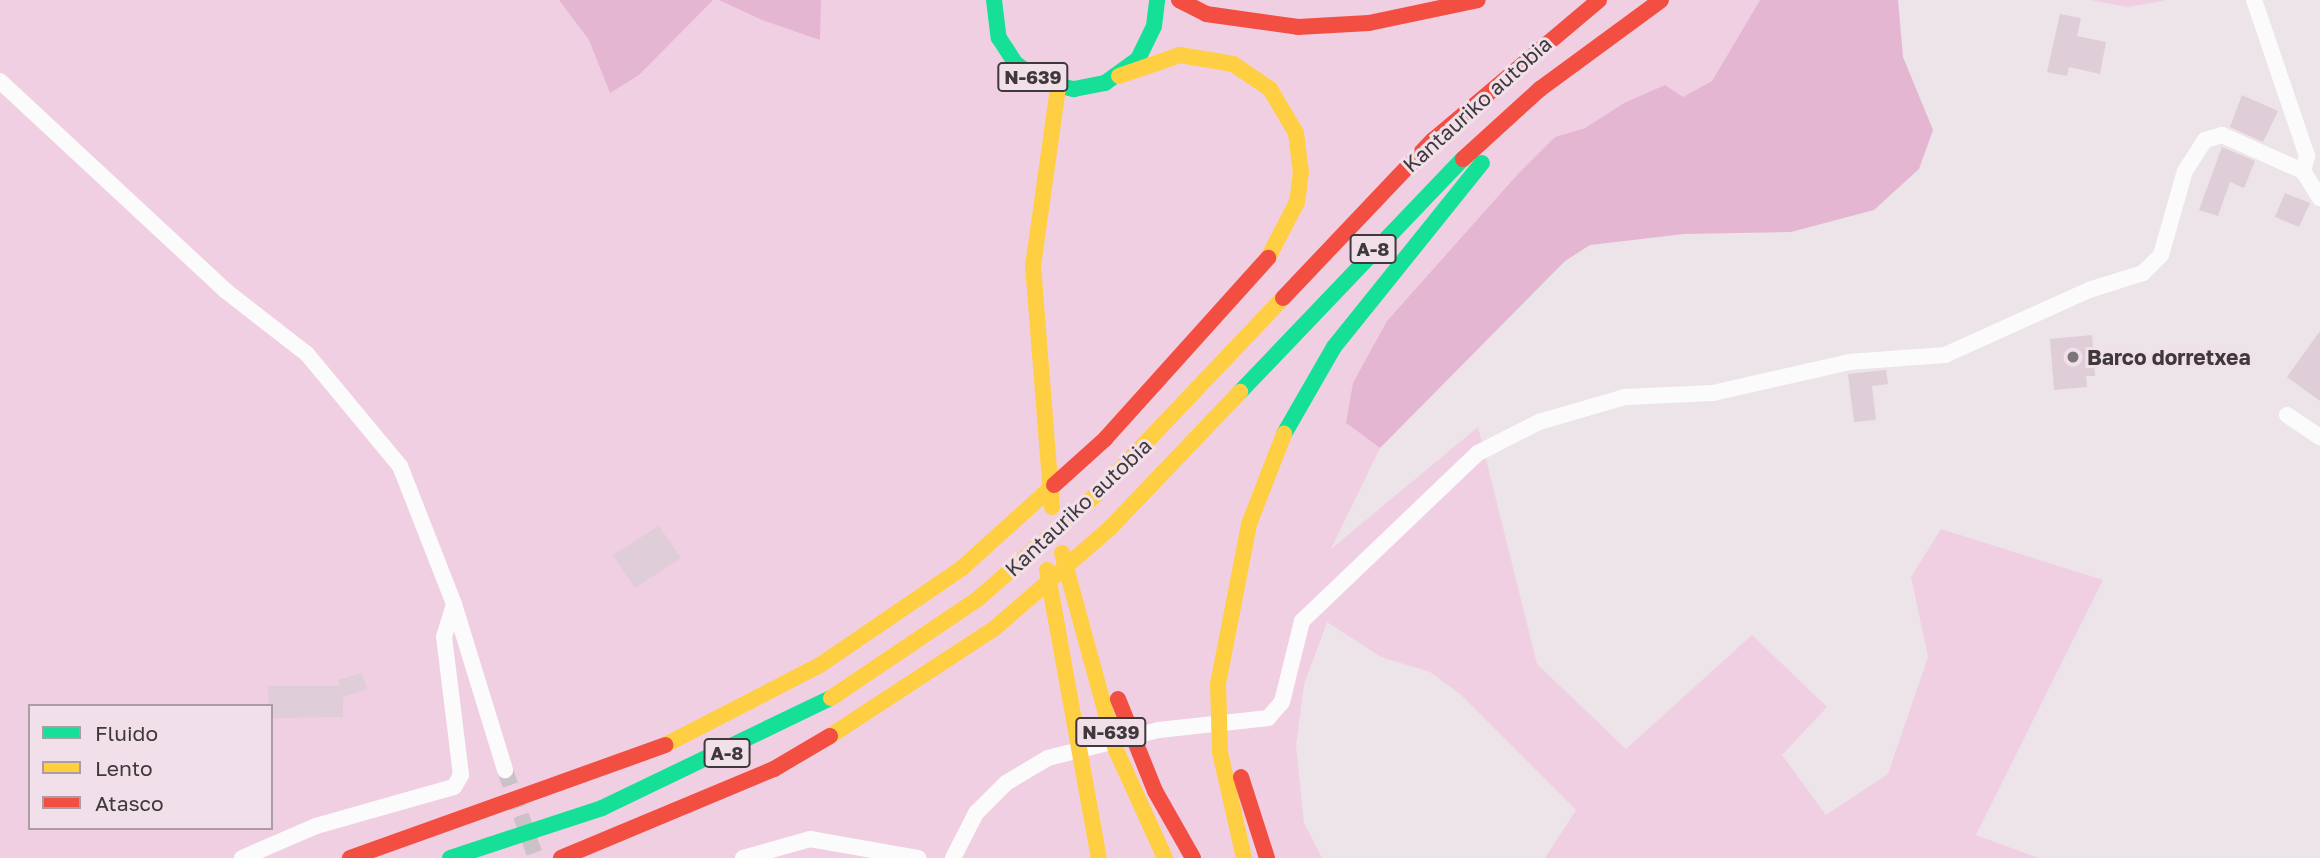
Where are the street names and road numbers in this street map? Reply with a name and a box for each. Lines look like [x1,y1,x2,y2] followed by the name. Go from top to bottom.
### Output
[1398,31,1556,177] street label: Kantauriko autobia
[996,61,1070,92] road number: N-639
[1348,233,1398,264] road number: A-8
[1000,433,1156,581] street label: Kantauriko autobia
[1074,716,1148,748] road number: N-639
[702,738,752,768] road number: A-8

